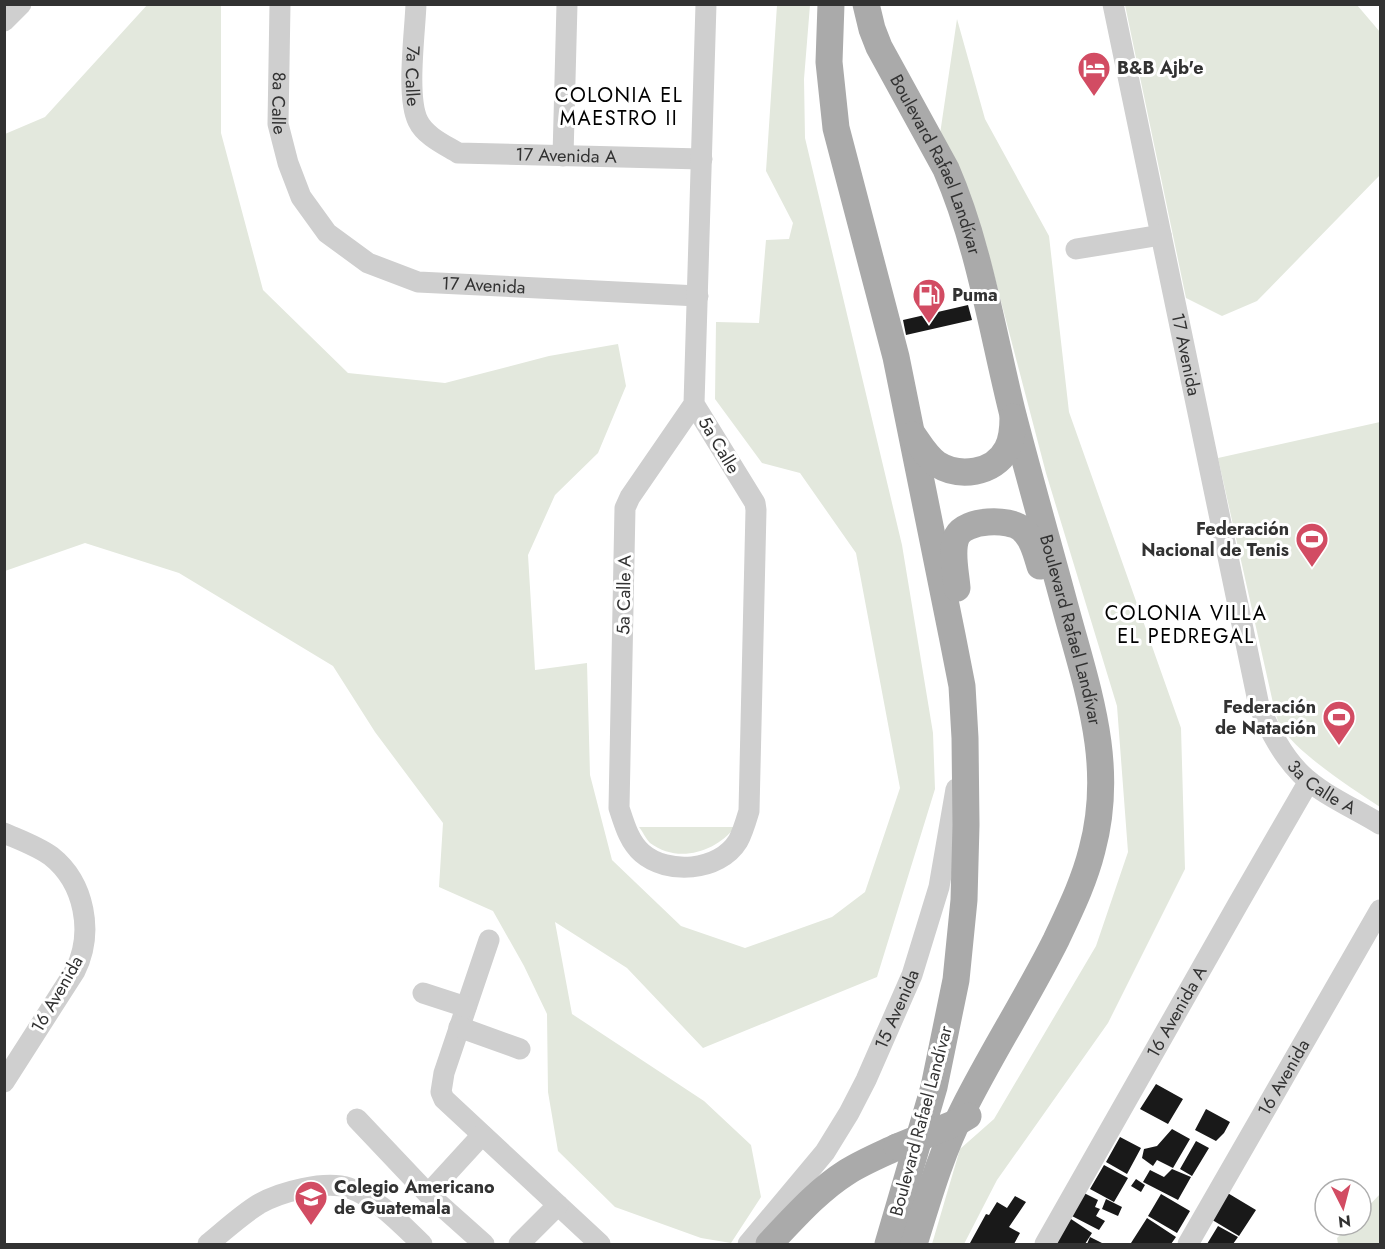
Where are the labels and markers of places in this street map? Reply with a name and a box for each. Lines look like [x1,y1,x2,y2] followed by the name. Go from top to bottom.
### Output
[1076,50,1112,97] hotel icon: B&B Ajb'e
[1117,55,1203,81] place label: B&B Ajb'e
[911,277,947,324] fuel station icon: Puma
[952,282,998,308] place label: Puma
[1141,516,1289,563] place label: Federación Nacional de Tenis
[1294,521,1330,568] sports icon: Federación Nacional de Tenis
[1215,694,1316,741] place label: Federación de Natación
[1321,699,1357,746] sports icon: Federación de Natación
[334,1174,495,1221] place label: Colegio Americano de Guatemala
[293,1179,329,1226] school or university icon: Colegio Americano de Guatemala

